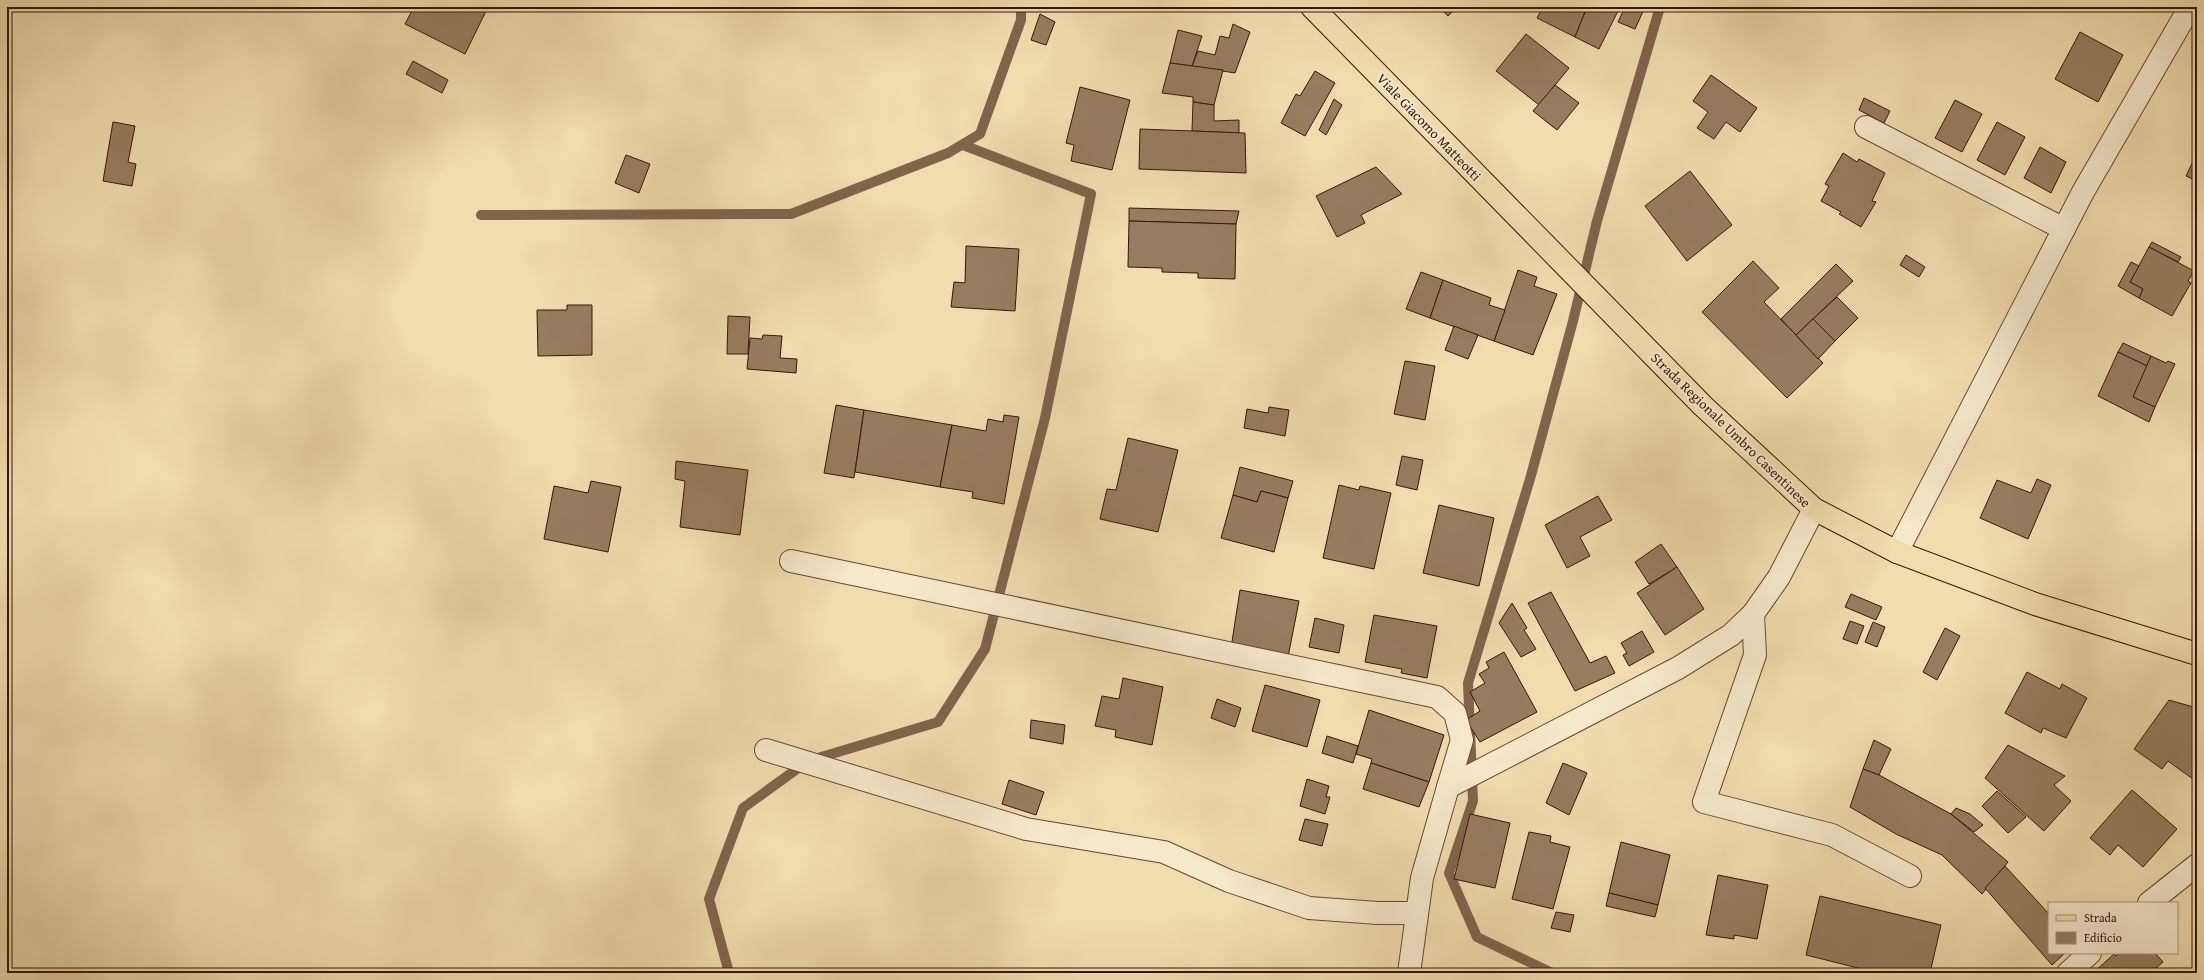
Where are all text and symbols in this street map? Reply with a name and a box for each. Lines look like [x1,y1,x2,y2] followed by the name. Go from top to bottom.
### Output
[1372,69,1486,185] street label: Viale Giacomo Matteotti
[1647,348,1816,512] street label: Strada Regionale Umbro Casentinese
[2048,902,2178,954] legend
[2084,909,2117,926] text: Strada
[2084,929,2122,946] text: Edificio

